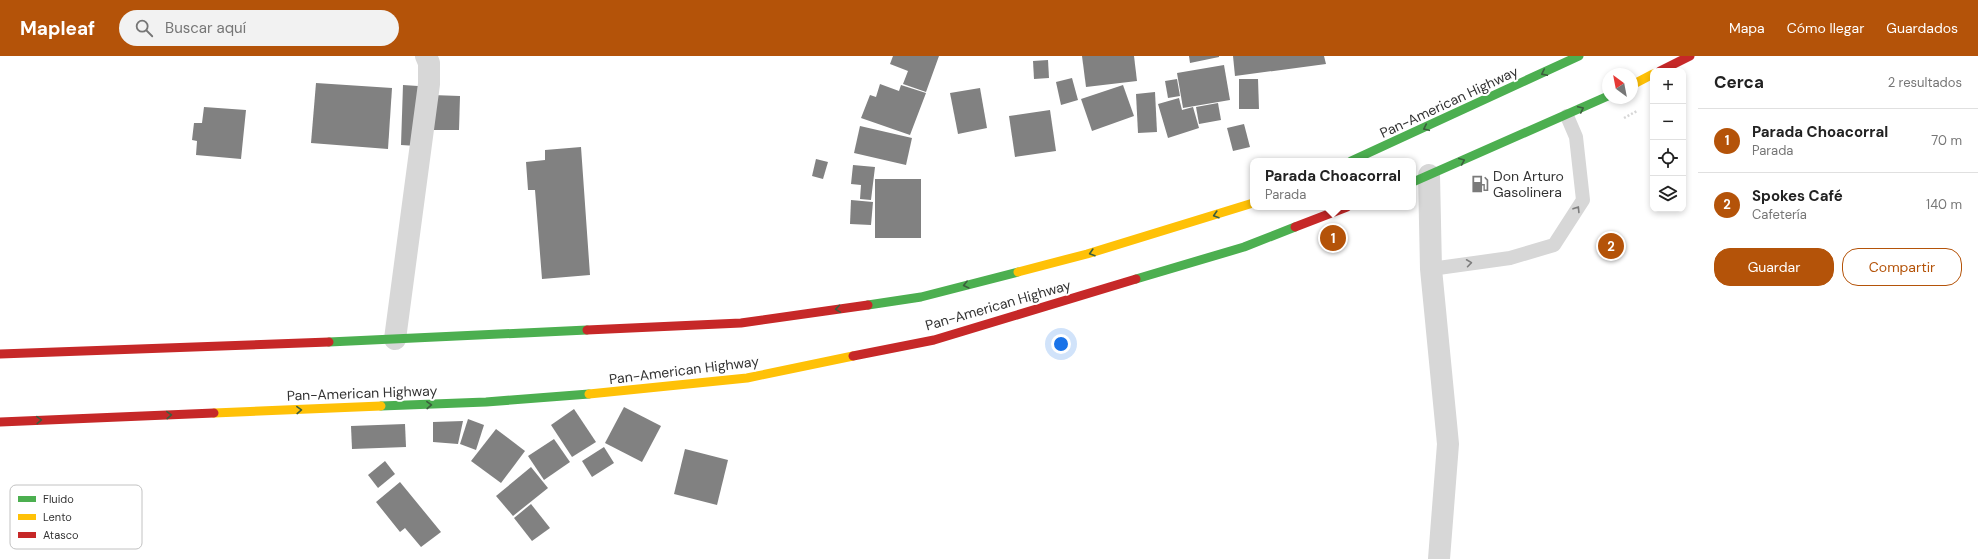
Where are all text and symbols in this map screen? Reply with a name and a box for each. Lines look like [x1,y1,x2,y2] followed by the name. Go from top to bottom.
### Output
[119,10,399,46] search box
[20,16,95,41] text: Mapleaf
[133,17,155,39] icon: search
[165,18,246,38] text: Buscar aquí
[1729,19,1765,37] text: Mapa
[1787,19,1864,37] text: Cómo llegar
[1886,19,1958,37] text: Guardados
[1377,62,1521,142] street label: Pan-American Highway
[1541,68,1548,76] one-way arrow
[1602,68,1638,104] north arrow
[1650,68,1686,212] map controls
[1650,68,1686,104] button: +
[1714,71,1764,93] text: Cerca
[1888,74,1962,91] text: 2 resultados
[1650,104,1686,140] button: −
[1577,106,1584,114] one-way arrow
[1752,122,1888,142] text: Parada Choacorral
[1423,123,1430,131] one-way arrow
[1725,132,1729,149] text: 1
[1931,132,1962,149] text: 70 m
[1650,140,1686,176] button: locate
[1752,142,1793,159] text: Parada
[1250,158,1416,210] popup
[1457,158,1465,166] one-way arrow
[1265,166,1401,186] text: Parada Choacorral
[1493,167,1564,201] place label: Don Arturo Gasolinera
[1470,174,1490,194] fuel station icon: Don Arturo Gasolinera
[1650,176,1686,212] button: layers
[1265,186,1306,203] text: Parada
[1752,186,1843,206] text: Spokes Café
[1723,196,1731,213] text: 2
[1926,196,1962,213] text: 140 m
[1572,206,1580,213] one-way arrow
[1752,206,1807,223] text: Cafetería
[1213,210,1220,219] one-way arrow
[1320,223,1346,253] pin: 1
[1598,231,1624,261] pin: 2
[1088,248,1095,257] one-way arrow
[1714,248,1834,286] button: Guardar
[1842,248,1962,286] button: Compartir
[1466,259,1472,268] one-way arrow
[923,276,1073,334] street label: Pan-American Highway
[962,281,969,289] one-way arrow
[835,304,841,313] one-way arrow
[1051,334,1071,354] your location
[608,352,760,388] street label: Pan-American Highway
[286,381,438,405] street label: Pan-American Highway
[426,400,432,409] one-way arrow
[296,406,302,414] one-way arrow
[166,411,172,419] one-way arrow
[36,416,42,424] one-way arrow
[10,485,142,549] legend
[43,492,74,506] text: Fluido
[43,510,72,524] text: Lento
[43,528,78,542] text: Atasco

